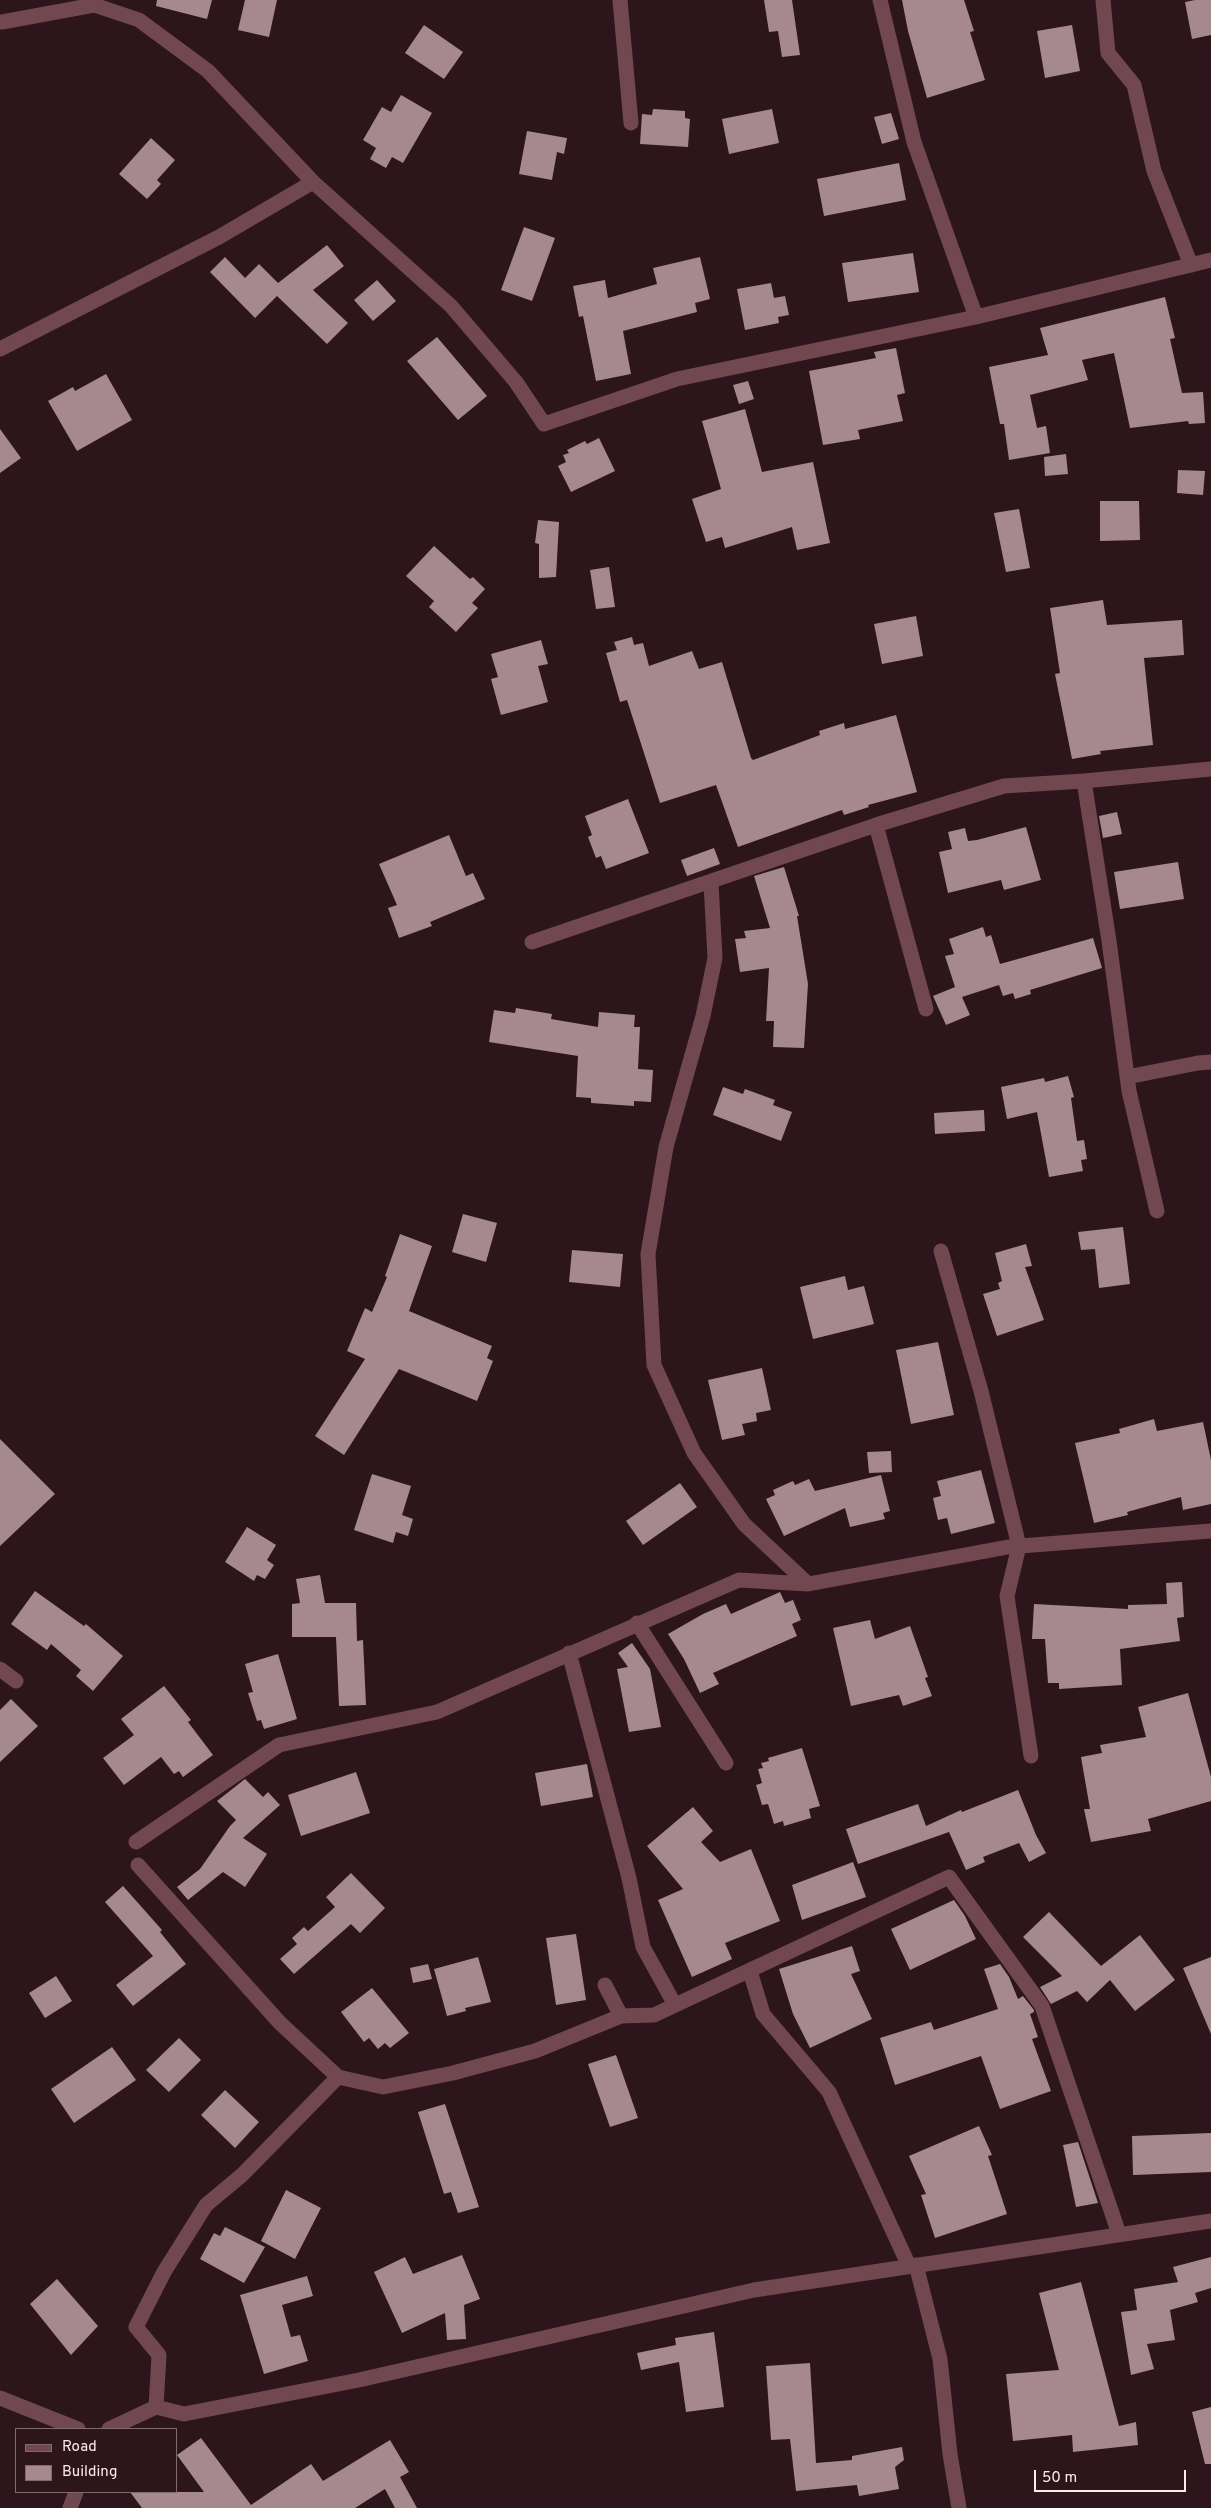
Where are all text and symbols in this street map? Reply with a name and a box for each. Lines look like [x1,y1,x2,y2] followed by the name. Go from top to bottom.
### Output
[15,2428,178,2493] legend
[62,2438,97,2457] text: Road
[1036,2460,1188,2492] scale bar
[62,2463,117,2482] text: Building
[1042,2469,1077,2488] text: 50 m

